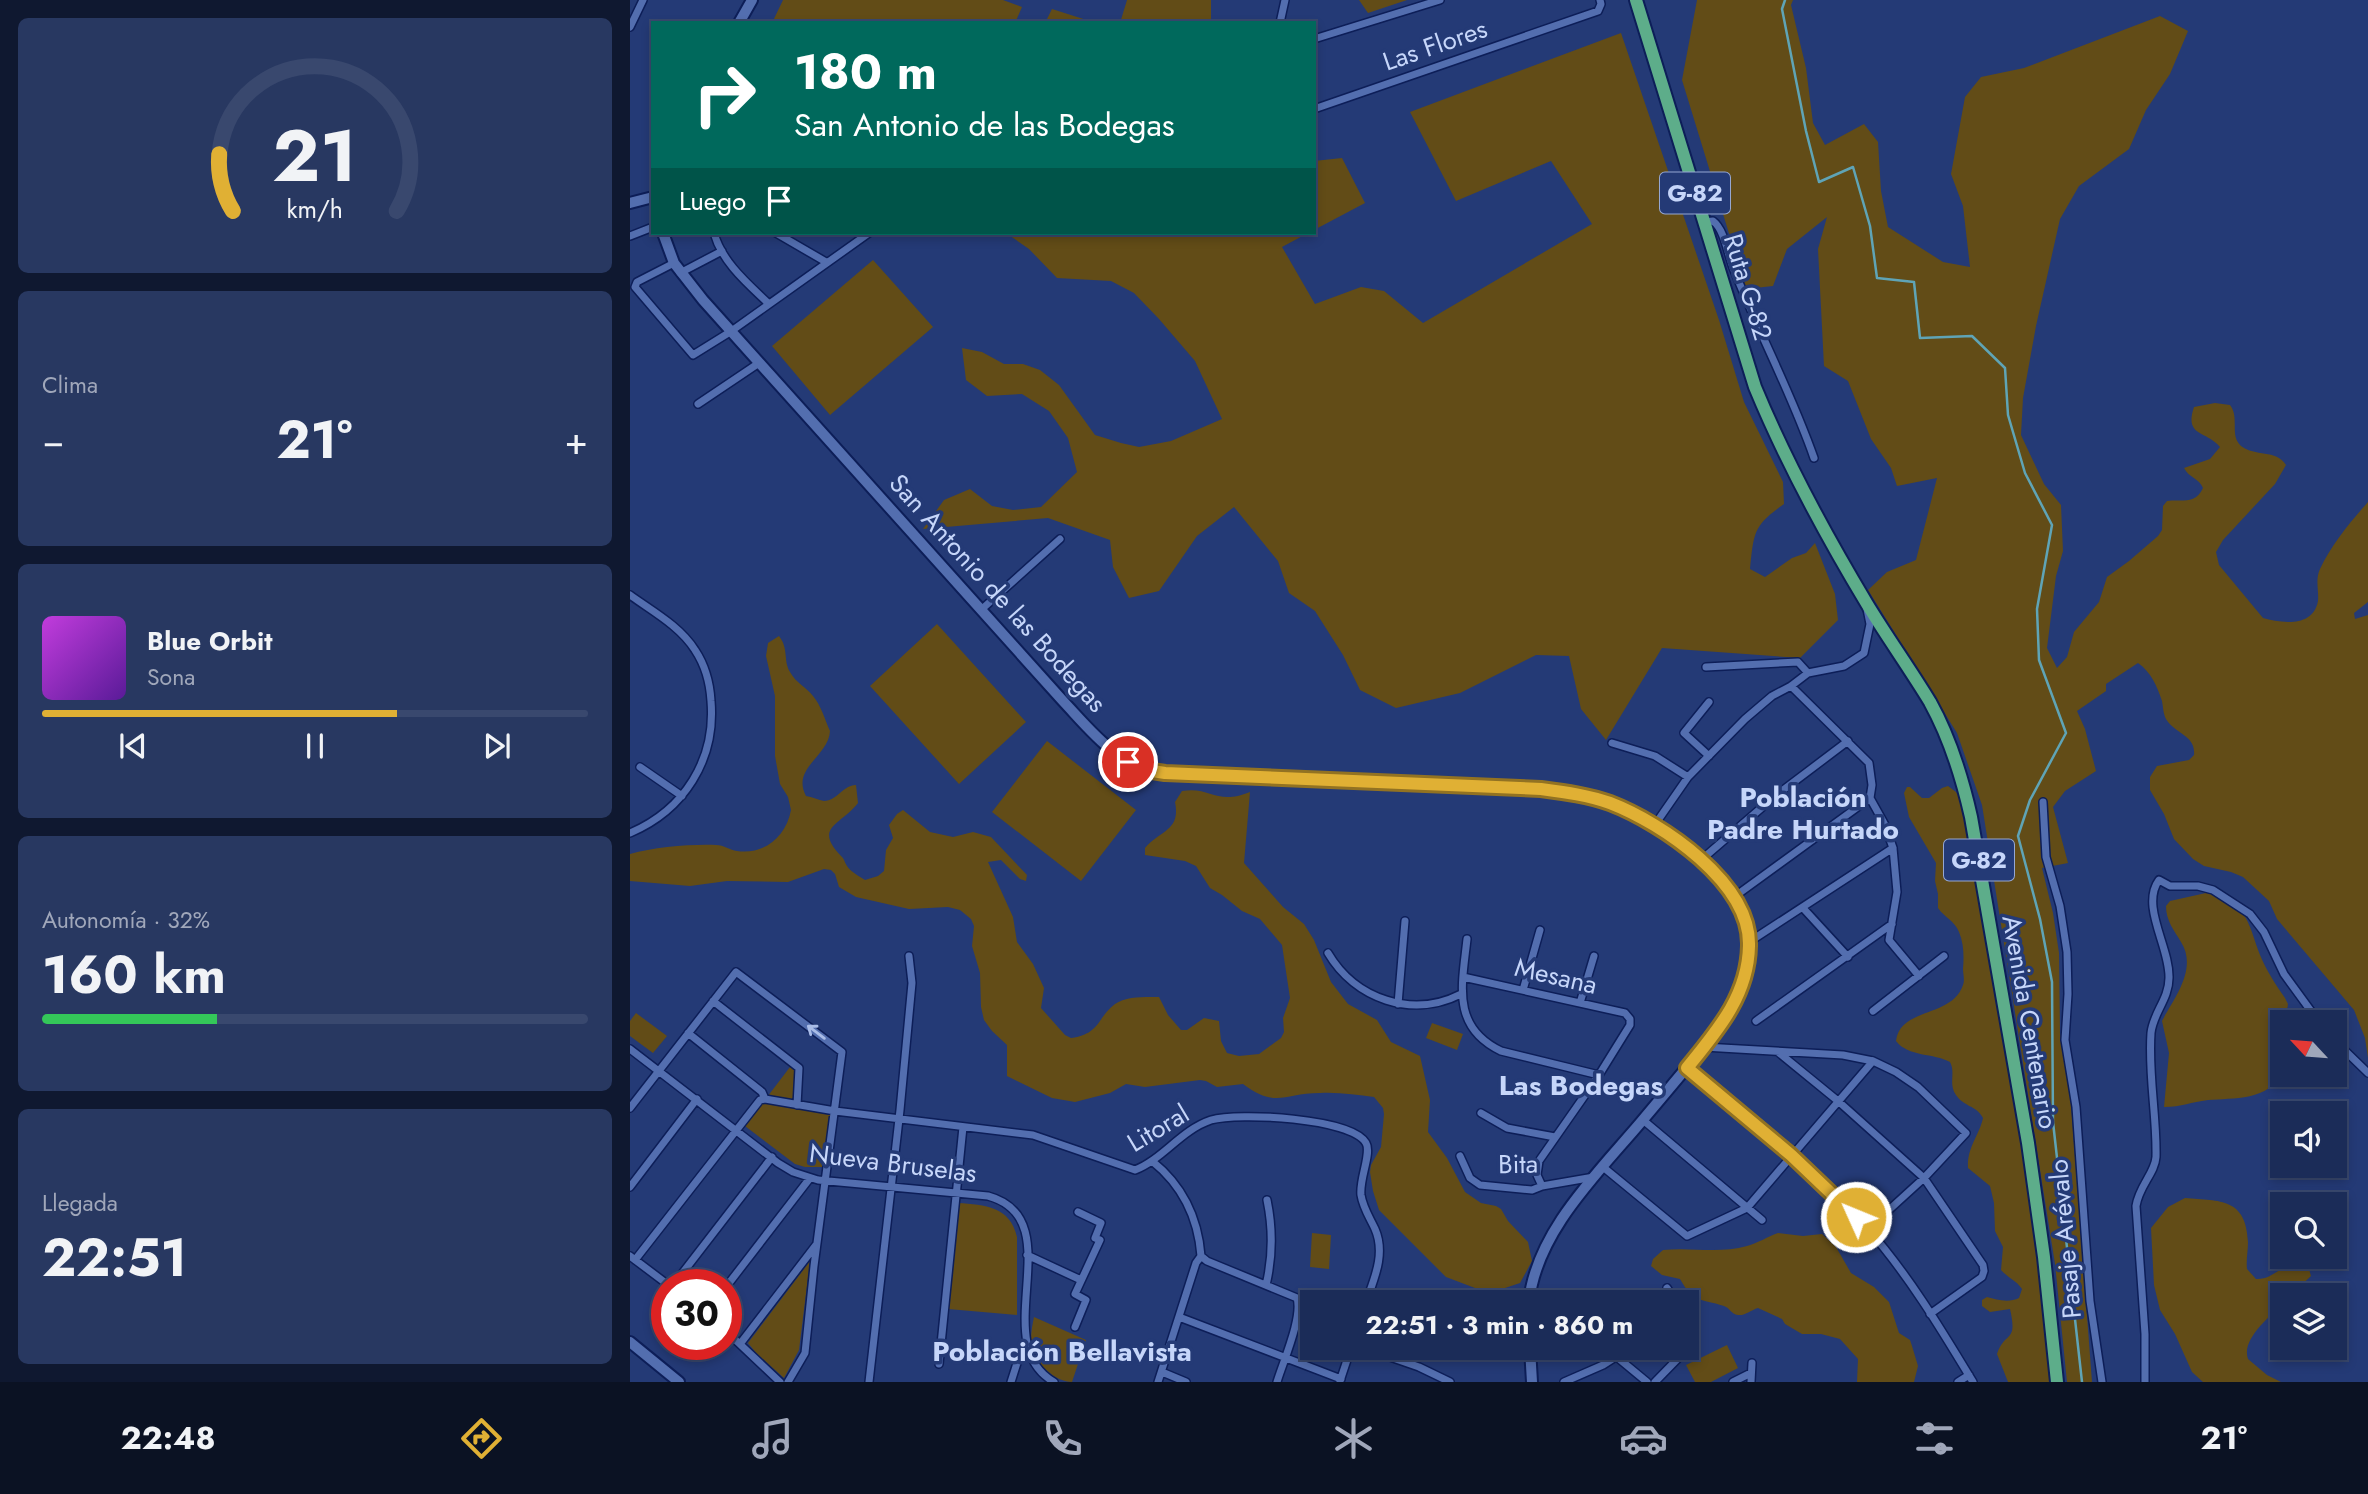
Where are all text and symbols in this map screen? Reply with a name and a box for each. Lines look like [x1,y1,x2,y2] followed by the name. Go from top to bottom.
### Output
[1378,9,1492,81] street label: Las Flores
[794,37,937,107] text: 180 m
[679,49,770,140] icon: right
[794,102,1175,148] text: San Antonio de las Bodegas
[273,104,357,209] text: 21
[1660,173,1730,214] road number: G-82
[679,182,746,220] text: Luego
[760,182,798,220] icon: arrive
[287,191,343,227] text: km/h
[1714,229,1782,345] street label: Ruta G-82
[42,368,98,402] text: Clima
[277,402,353,478] text: 21°
[42,413,64,468] text: −
[565,413,588,468] text: +
[880,465,1116,721] street label: San Antonio de las Bodegas
[147,622,272,660] text: Blue Orbit
[147,660,195,694] text: Sona
[114,727,152,765] icon: previous
[296,727,334,765] icon: pause
[478,727,516,765] icon: next
[1098,732,1158,792] pin
[1109,743,1147,781] icon: arrive
[1707,777,1899,850] district label: Población Padre Hurtado
[1944,840,2014,880] road number: G-82
[42,903,210,937] text: Autonomía · 32%
[1993,912,2067,1132] street label: Avenida Centenario
[42,937,226,1013] text: 160 km
[1511,948,1601,1004] street label: Mesana
[2270,1010,2347,1087] north arrow
[2270,1010,2347,1360] map controls
[807,1025,826,1040] one-way arrow
[1499,1065,1663,1106] district label: Las Bodegas
[1120,1095,1196,1161] street label: Litoral
[2270,1101,2347,1178] button: sound
[807,1134,979,1192] street label: Nueva Bruselas
[1498,1145,1538,1183] street label: Bita
[2039,1158,2091,1320] street label: Pasaje Arévalo
[1819,1180,1893,1254] position arrow
[42,1186,118,1220] text: Llegada
[2270,1192,2347,1269] button: search
[42,1220,187,1296] text: 22:51
[651,1269,742,1360] speed limit sign: 30
[2270,1283,2347,1360] button: layers
[1366,1306,1633,1344] text: 22:51 · 3 min · 860 m
[932,1331,1192,1372] district label: Población Bellavista
[457,1414,506,1463] icon: directions
[748,1414,797,1463] icon: music
[1038,1414,1087,1463] icon: phone
[1329,1414,1378,1463] icon: climate
[1619,1414,1668,1463] icon: car
[1910,1414,1959,1463] icon: filters
[121,1415,215,1461] text: 22:48
[2200,1415,2247,1461] text: 21°

